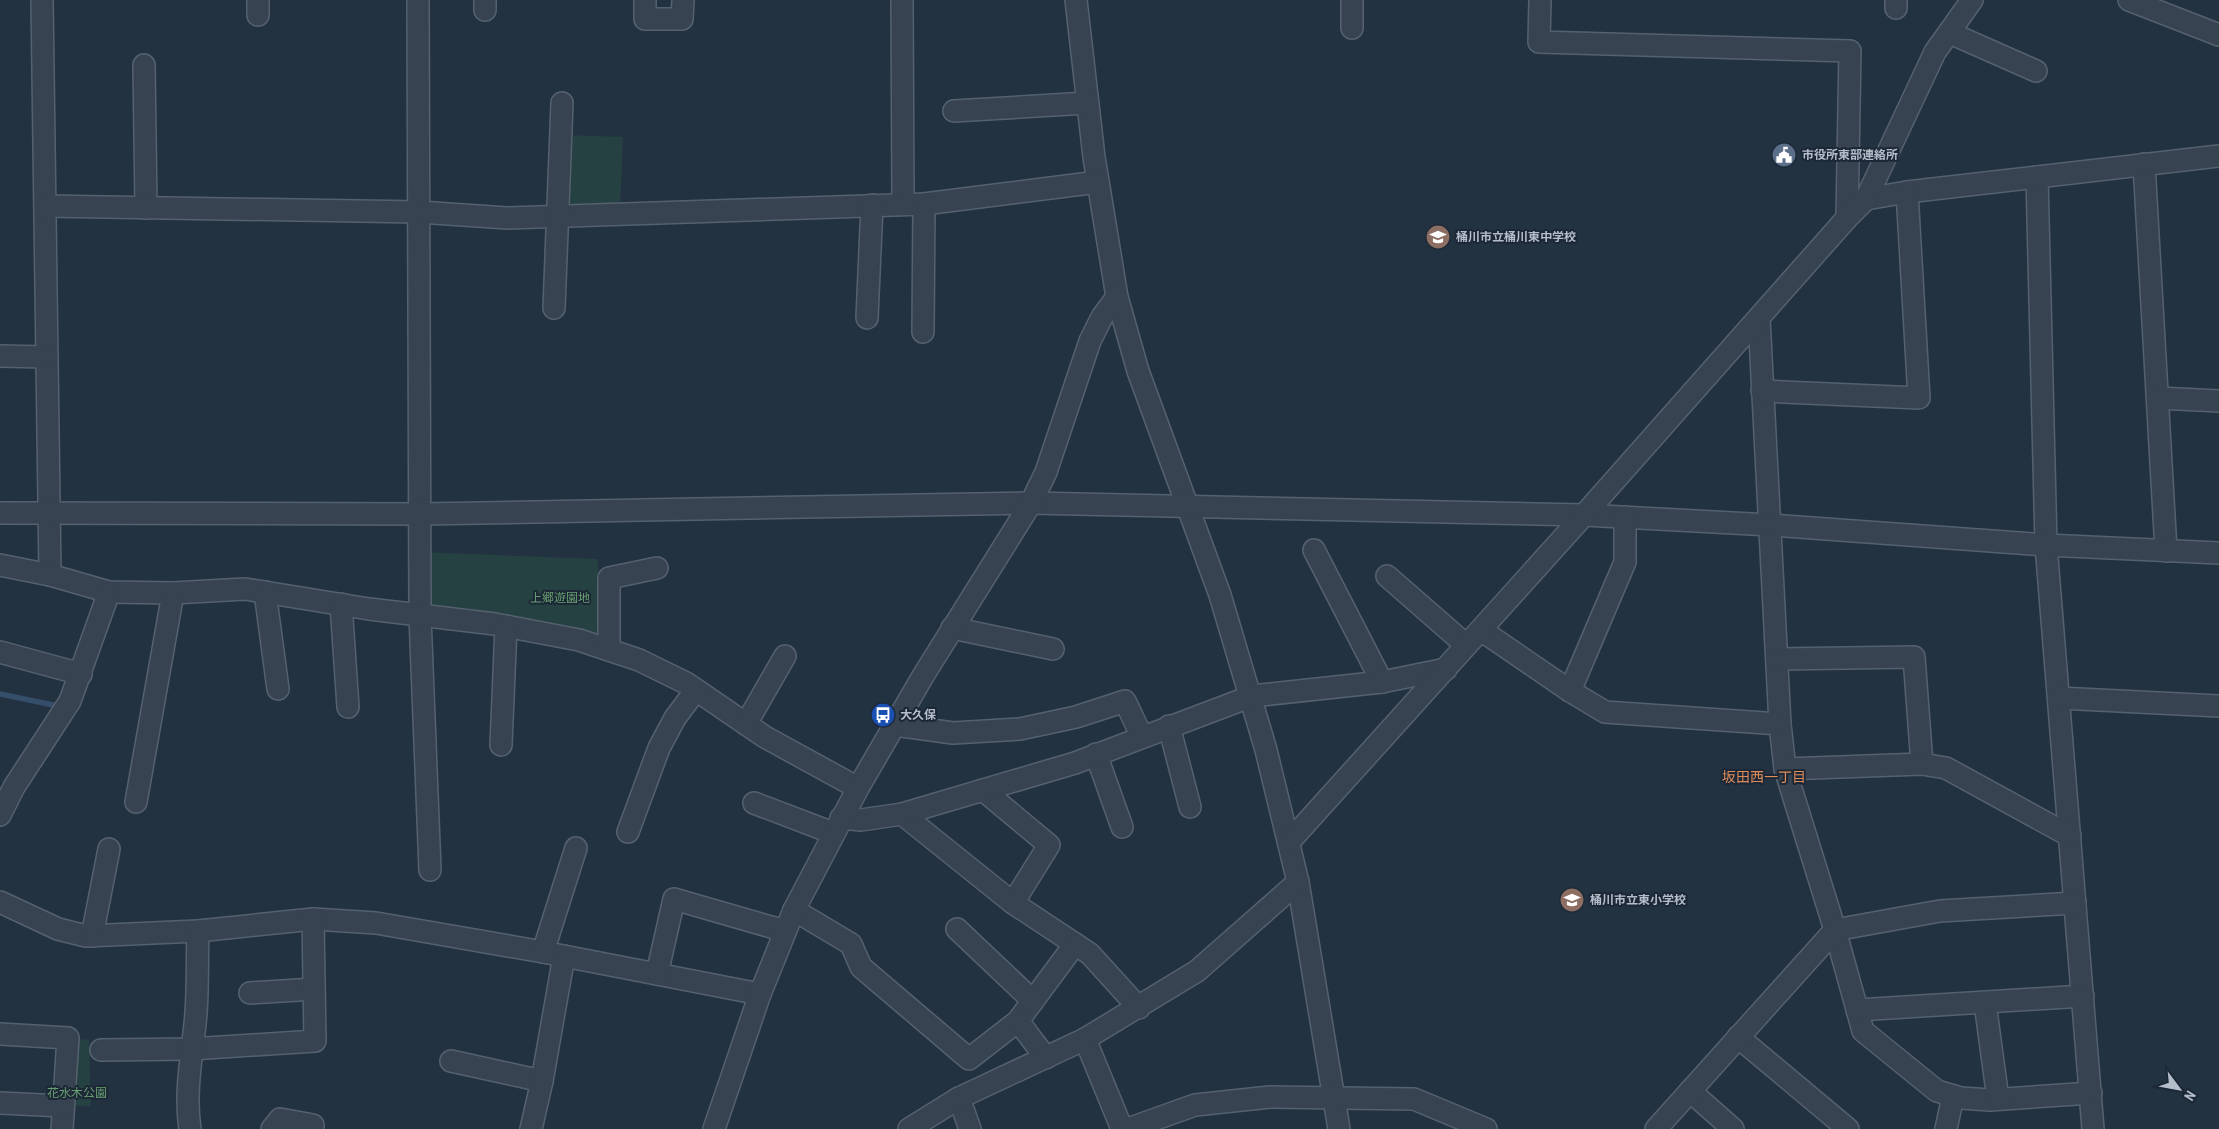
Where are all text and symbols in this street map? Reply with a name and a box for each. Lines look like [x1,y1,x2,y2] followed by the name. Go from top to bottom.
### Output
[1771,142,1797,168] public building icon: 市役所東部連絡所
[1802,148,1898,162] place label: 市役所東部連絡所
[1425,224,1451,250] school or university icon: 桶川市立桶川東中学校
[1456,230,1576,244] place label: 桶川市立桶川東中学校
[530,591,590,605] park label: 上郷遊園地
[870,702,896,728] bus stop icon: 大久保
[900,708,936,722] place label: 大久保
[1722,769,1806,785] district label: 坂田西一丁目
[1559,887,1585,913] school or university icon: 桶川市立東小学校
[1590,893,1686,907] place label: 桶川市立東小学校
[2154,1064,2204,1114] north arrow
[47,1086,107,1100] park label: 花水木公園
[2181,1088,2199,1104] text: N

